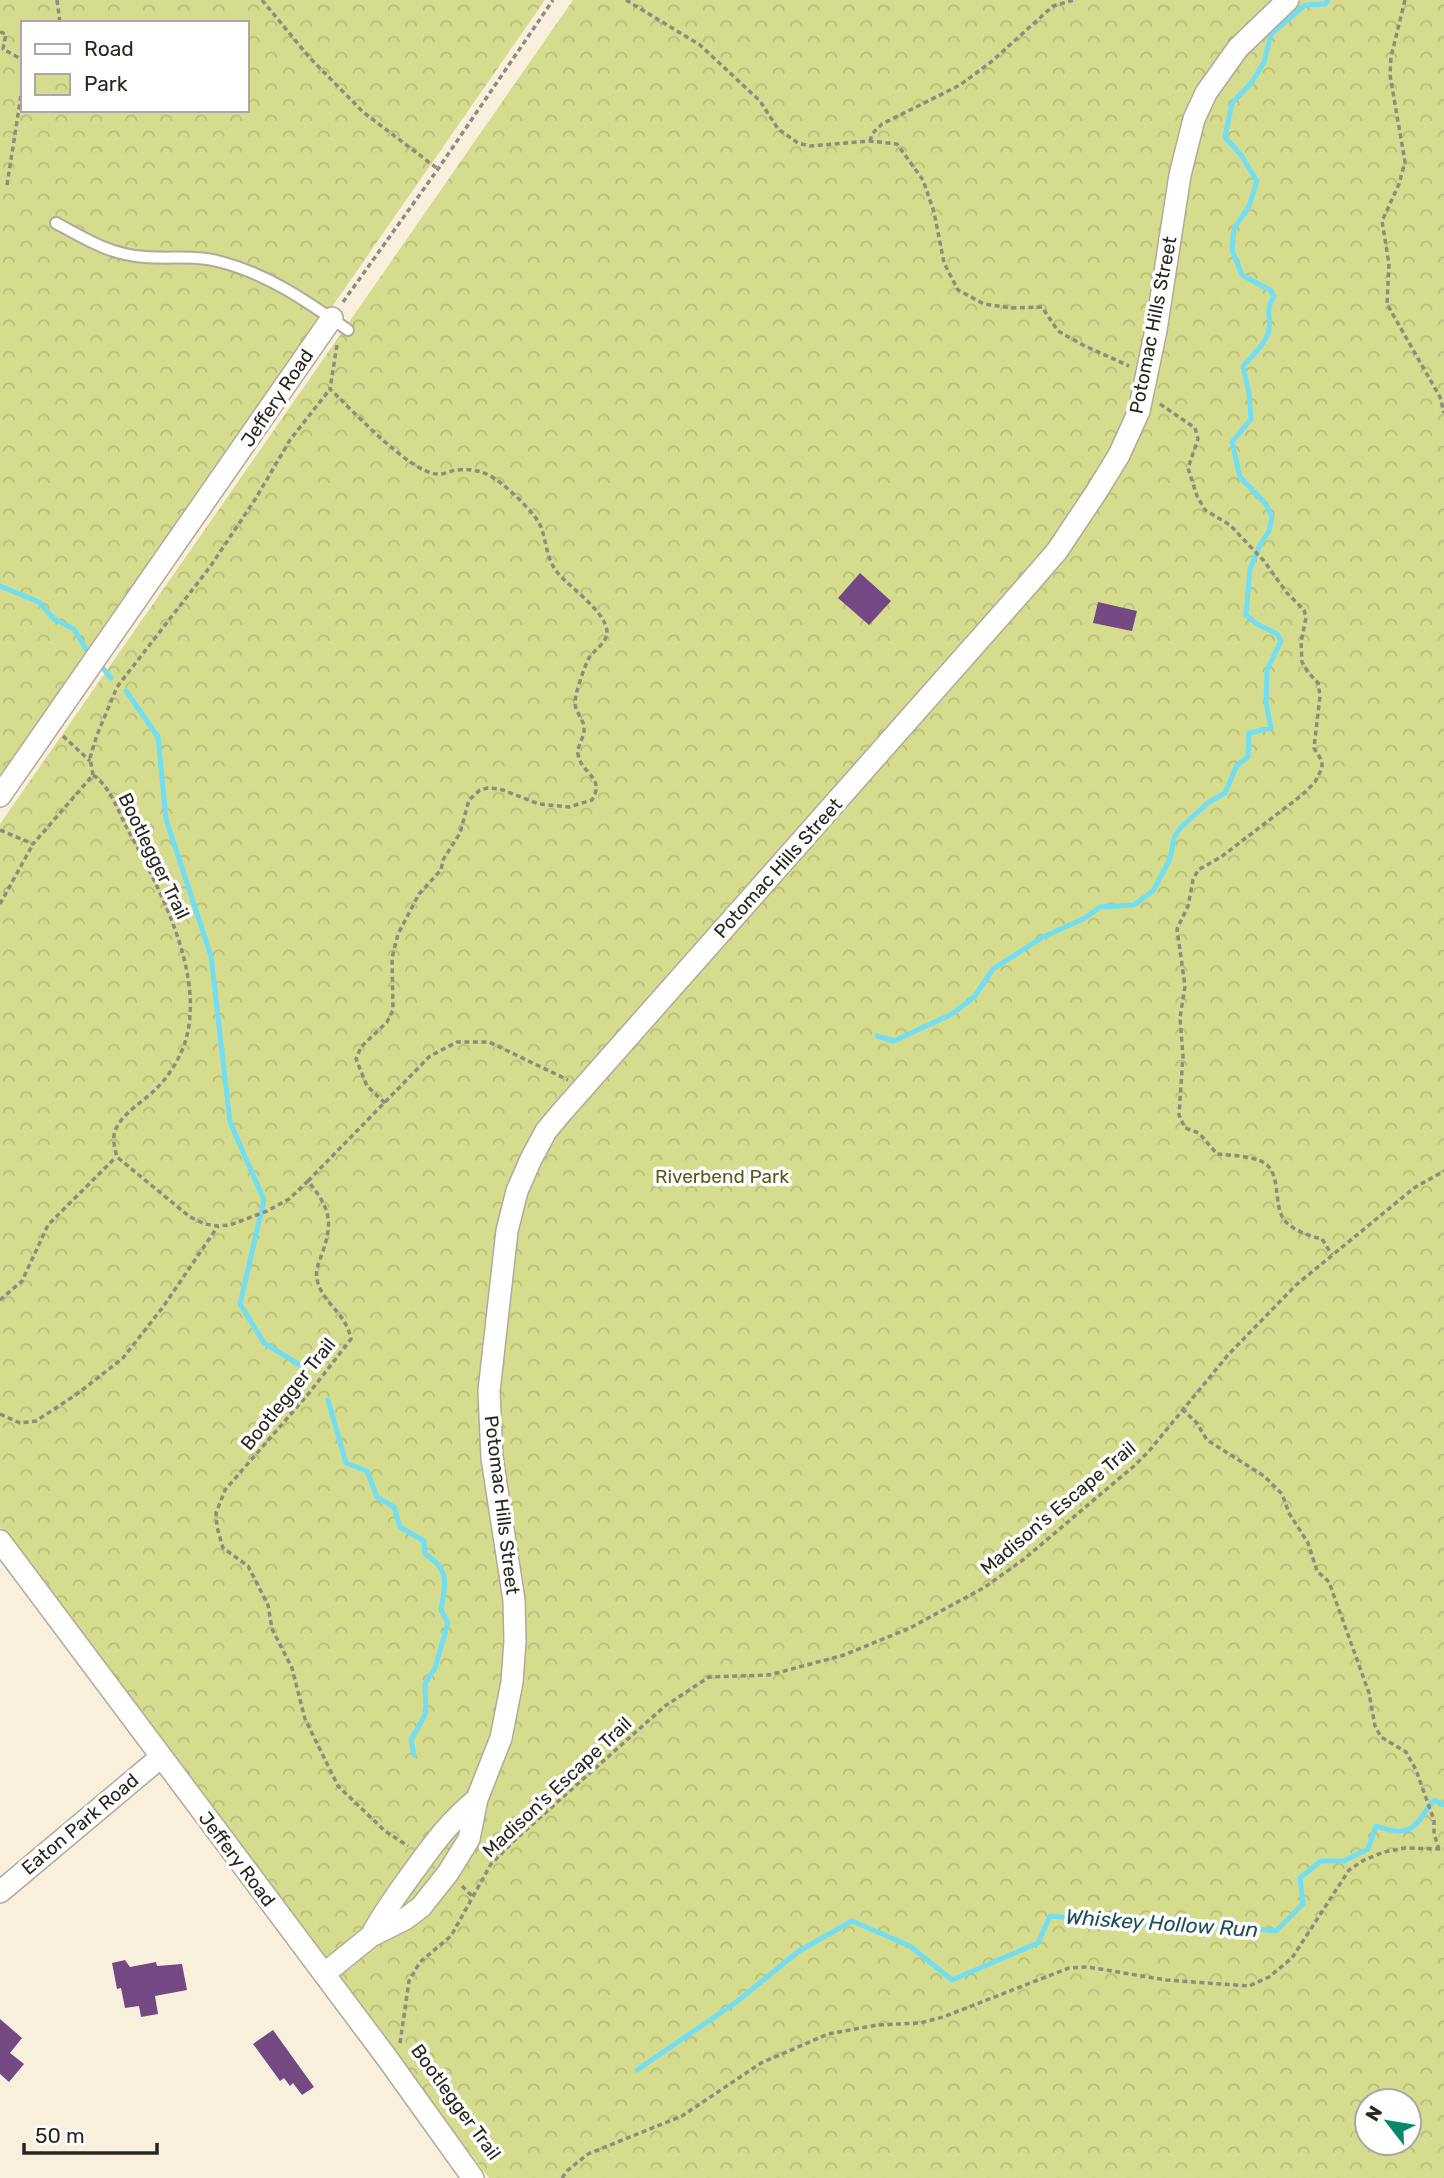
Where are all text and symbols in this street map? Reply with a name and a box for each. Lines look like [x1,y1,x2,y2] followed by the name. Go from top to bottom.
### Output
[21,21,248,112] legend
[84,36,134,61] text: Road
[84,71,128,96] text: Park
[1124,234,1182,416] street label: Potomac Hills Street
[236,345,318,451] street label: Jeffery Road
[113,789,195,923] street label: Bootlegger Trail
[709,793,847,943] street label: Potomac Hills Street
[655,1165,789,1188] park label: Riverbend Park
[236,1333,340,1455] street label: Bootlegger Trail
[480,1414,524,1596] street label: Potomac Hills Street
[976,1436,1140,1580] street label: Madison's Escape Trail
[478,1712,636,1862] street label: Madison's Escape Trail
[17,1768,143,1880] street label: Eaton Park Road
[194,1807,280,1911] street label: Jeffery Road
[1065,1904,1259,1942] water label: Whiskey Hollow Run
[406,2040,506,2164] street label: Bootlegger Trail
[1353,2087,1423,2157] north arrow
[1360,2102,1387,2125] text: N
[24,2112,158,2156] scale bar
[35,2123,85,2148] text: 50 m

